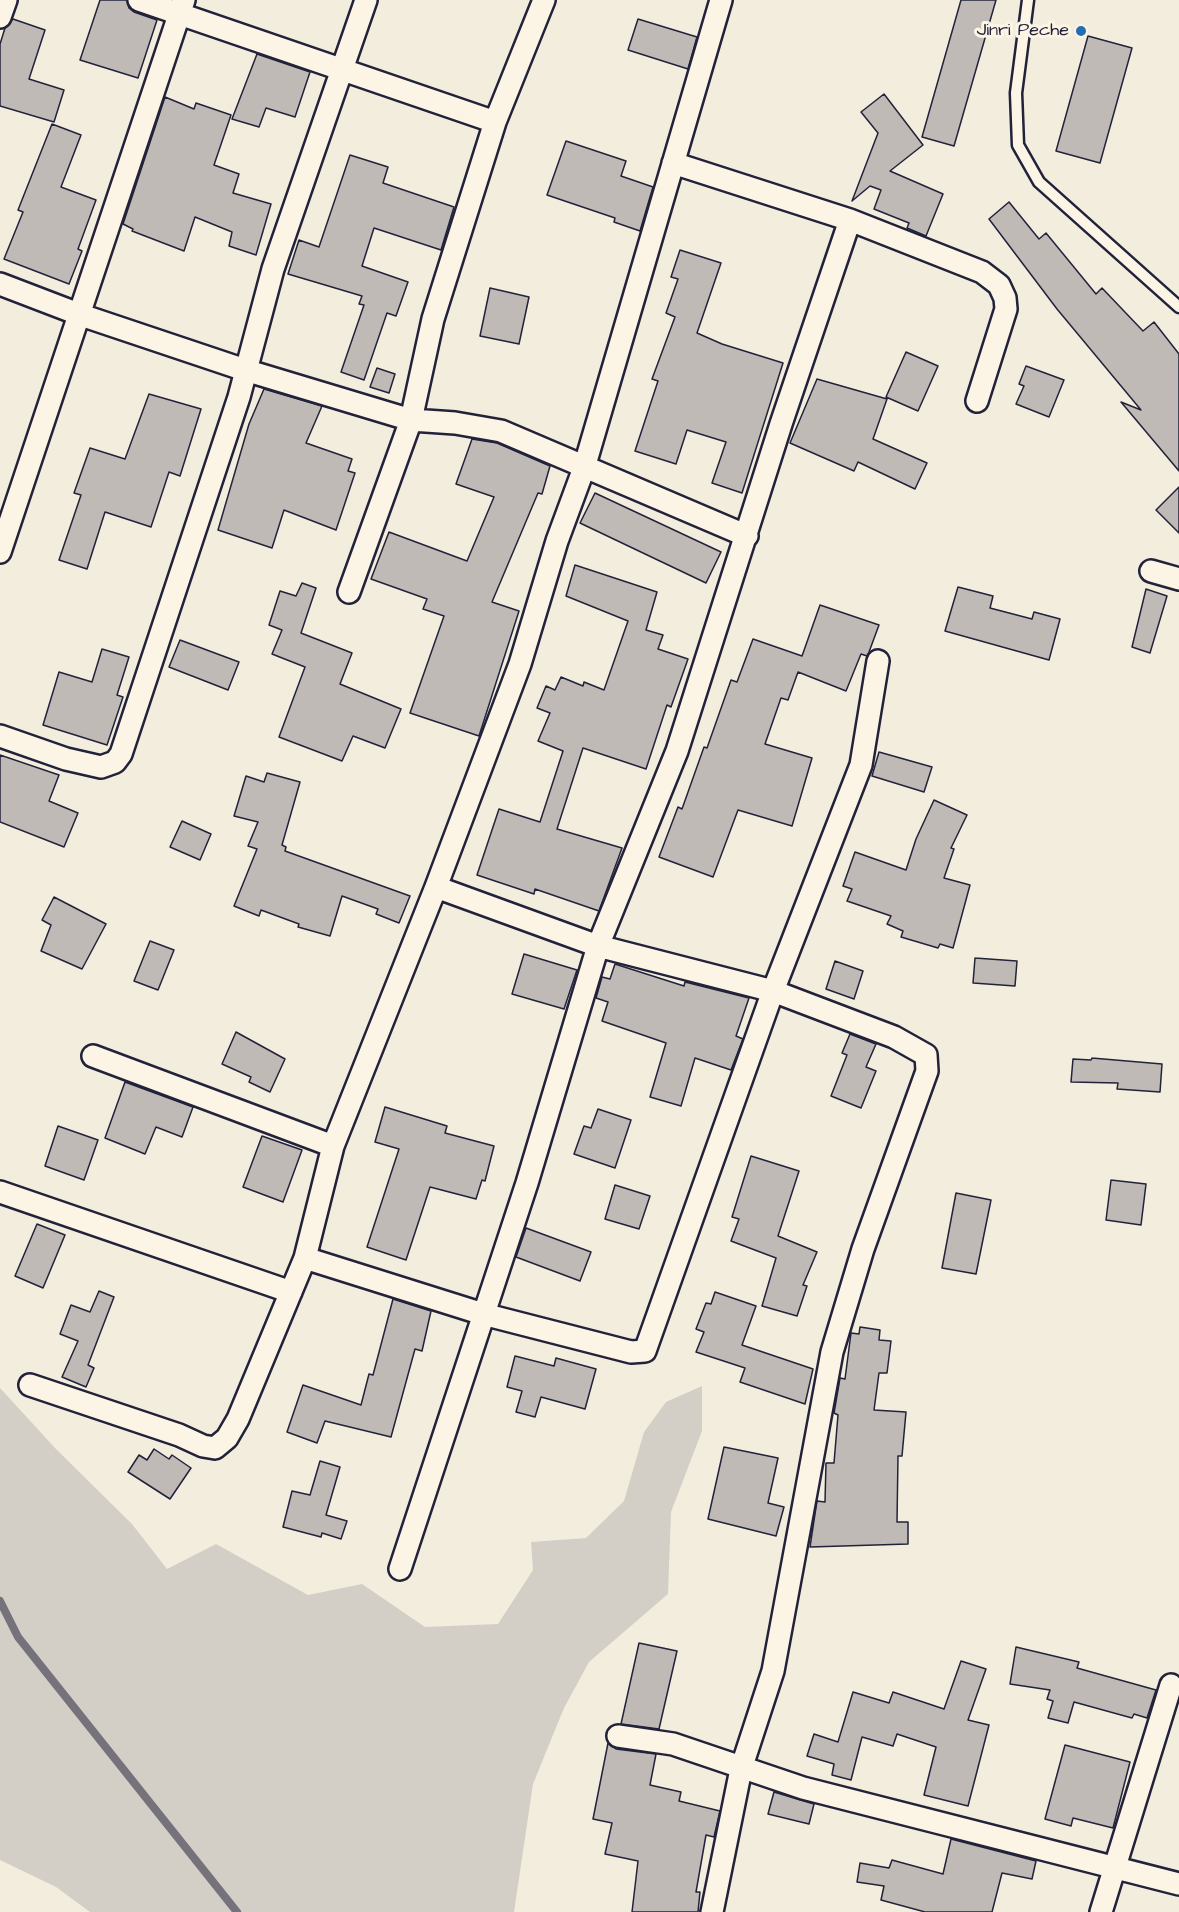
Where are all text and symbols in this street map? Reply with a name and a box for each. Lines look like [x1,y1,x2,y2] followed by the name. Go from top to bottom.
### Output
[977,20,1069,42] place label: Jinri Peche
[1074,24,1088,38] marker: Jinri Peche

